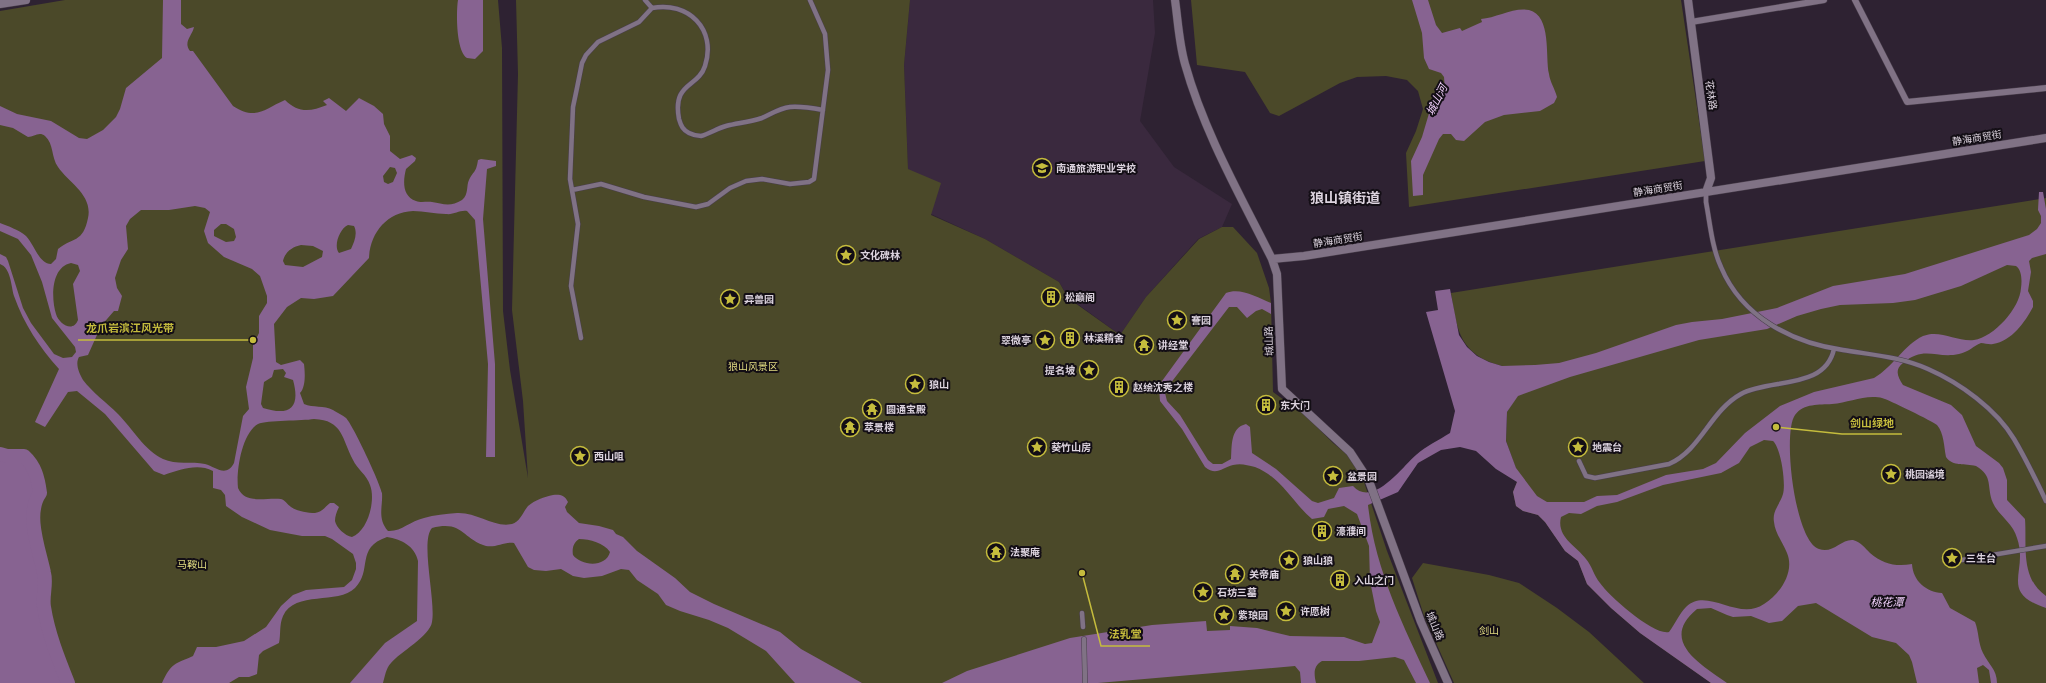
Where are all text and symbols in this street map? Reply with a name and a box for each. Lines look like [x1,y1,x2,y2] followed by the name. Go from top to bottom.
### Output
[1703,79,1719,111] street label: 花林路
[1424,81,1451,118] water label: 城山河
[1951,129,2003,147] street label: 静海商贸街
[1031,157,1053,179] school or university icon: 南通旅游职业学校
[1056,162,1136,174] place label: 南通旅游职业学校
[1632,180,1684,198] street label: 静海商贸街
[1310,190,1380,206] district label: 狼山镇街道
[1312,231,1364,249] street label: 静海商贸街
[835,244,857,266] place icon: 文化碑林
[860,249,900,261] place label: 文化碑林
[1040,286,1062,308] building icon: 松巅阁
[719,288,741,310] place icon: 异兽园
[1065,292,1095,303] place label: 松巅阁
[744,294,774,305] place label: 异兽园
[1166,309,1188,331] place icon: 謇园
[1191,315,1211,326] place label: 謇园
[78,317,182,340] callout: 龙爪岩滨江风光带
[86,322,174,335] text: 龙爪岩滨江风光带
[1263,326,1275,356] street label: 城山路
[1059,327,1081,349] building icon: 林溪精舍
[1034,329,1056,351] place icon: 翠微亭
[1084,332,1124,344] place label: 林溪精舍
[1133,334,1155,356] temple icon: 讲经堂
[1001,335,1031,346] place label: 翠微亭
[1158,340,1188,351] place label: 讲经堂
[1078,359,1100,381] place icon: 提名坡
[728,361,778,372] park label: 狼山风景区
[1045,365,1076,376] place label: 提名坡
[904,373,926,395] place icon: 狼山
[1108,376,1130,398] building icon: 赵绘沈秀之楼
[929,379,949,390] place label: 狼山
[1133,382,1193,393] place label: 赵绘沈秀之楼
[1255,394,1277,416] building icon: 东大门
[861,398,883,420] temple icon: 圆通宝殿
[1280,400,1310,411] place label: 东大门
[886,404,926,415] place label: 圆通宝殿
[1842,411,1902,434] callout: 剑山绿地
[839,416,861,438] temple icon: 萃景楼
[1850,417,1894,430] text: 剑山绿地
[864,422,894,433] place label: 萃景楼
[1026,436,1048,458] place icon: 葵竹山房
[1567,436,1589,458] place icon: 地震台
[1051,442,1091,453] place label: 葵竹山房
[1592,442,1622,453] place label: 地震台
[569,445,591,467] place icon: 西山咀
[594,451,624,462] place label: 西山咀
[1880,463,1902,485] place icon: 桃园谧境
[1322,465,1344,487] place icon: 盆景园
[1905,468,1945,480] place label: 桃园谧境
[1347,471,1377,482] place label: 盆景园
[1311,520,1333,542] building icon: 濠濮间
[1336,526,1366,537] place label: 濠濮间
[985,541,1007,563] temple icon: 法聚庵
[1010,547,1040,558] place label: 法聚庵
[1941,547,1963,569] place icon: 三生台
[1278,549,1300,571] place icon: 狼山狼
[1966,553,1996,564] place label: 三生台
[1303,555,1333,566] place label: 狼山狼
[177,559,207,570] park label: 马鞍山
[1224,563,1246,585] temple icon: 关帝庙
[1249,569,1279,580] place label: 关帝庙
[1329,569,1351,591] building icon: 入山之门
[1354,575,1394,586] place label: 入山之门
[1192,581,1214,603] place icon: 石坊三墓
[1217,587,1257,598] place label: 石坊三墓
[1871,596,1905,609] water label: 桃花潭
[1275,600,1297,622] place icon: 许愿树
[1213,604,1235,626] place icon: 紫琅园
[1300,605,1330,617] place label: 许愿树
[1238,610,1268,621] place label: 紫琅园
[1424,610,1446,642] street label: 城山路
[1101,623,1150,646] callout: 法乳堂
[1479,625,1499,636] park label: 剑山
[1109,628,1142,641] text: 法乳堂

